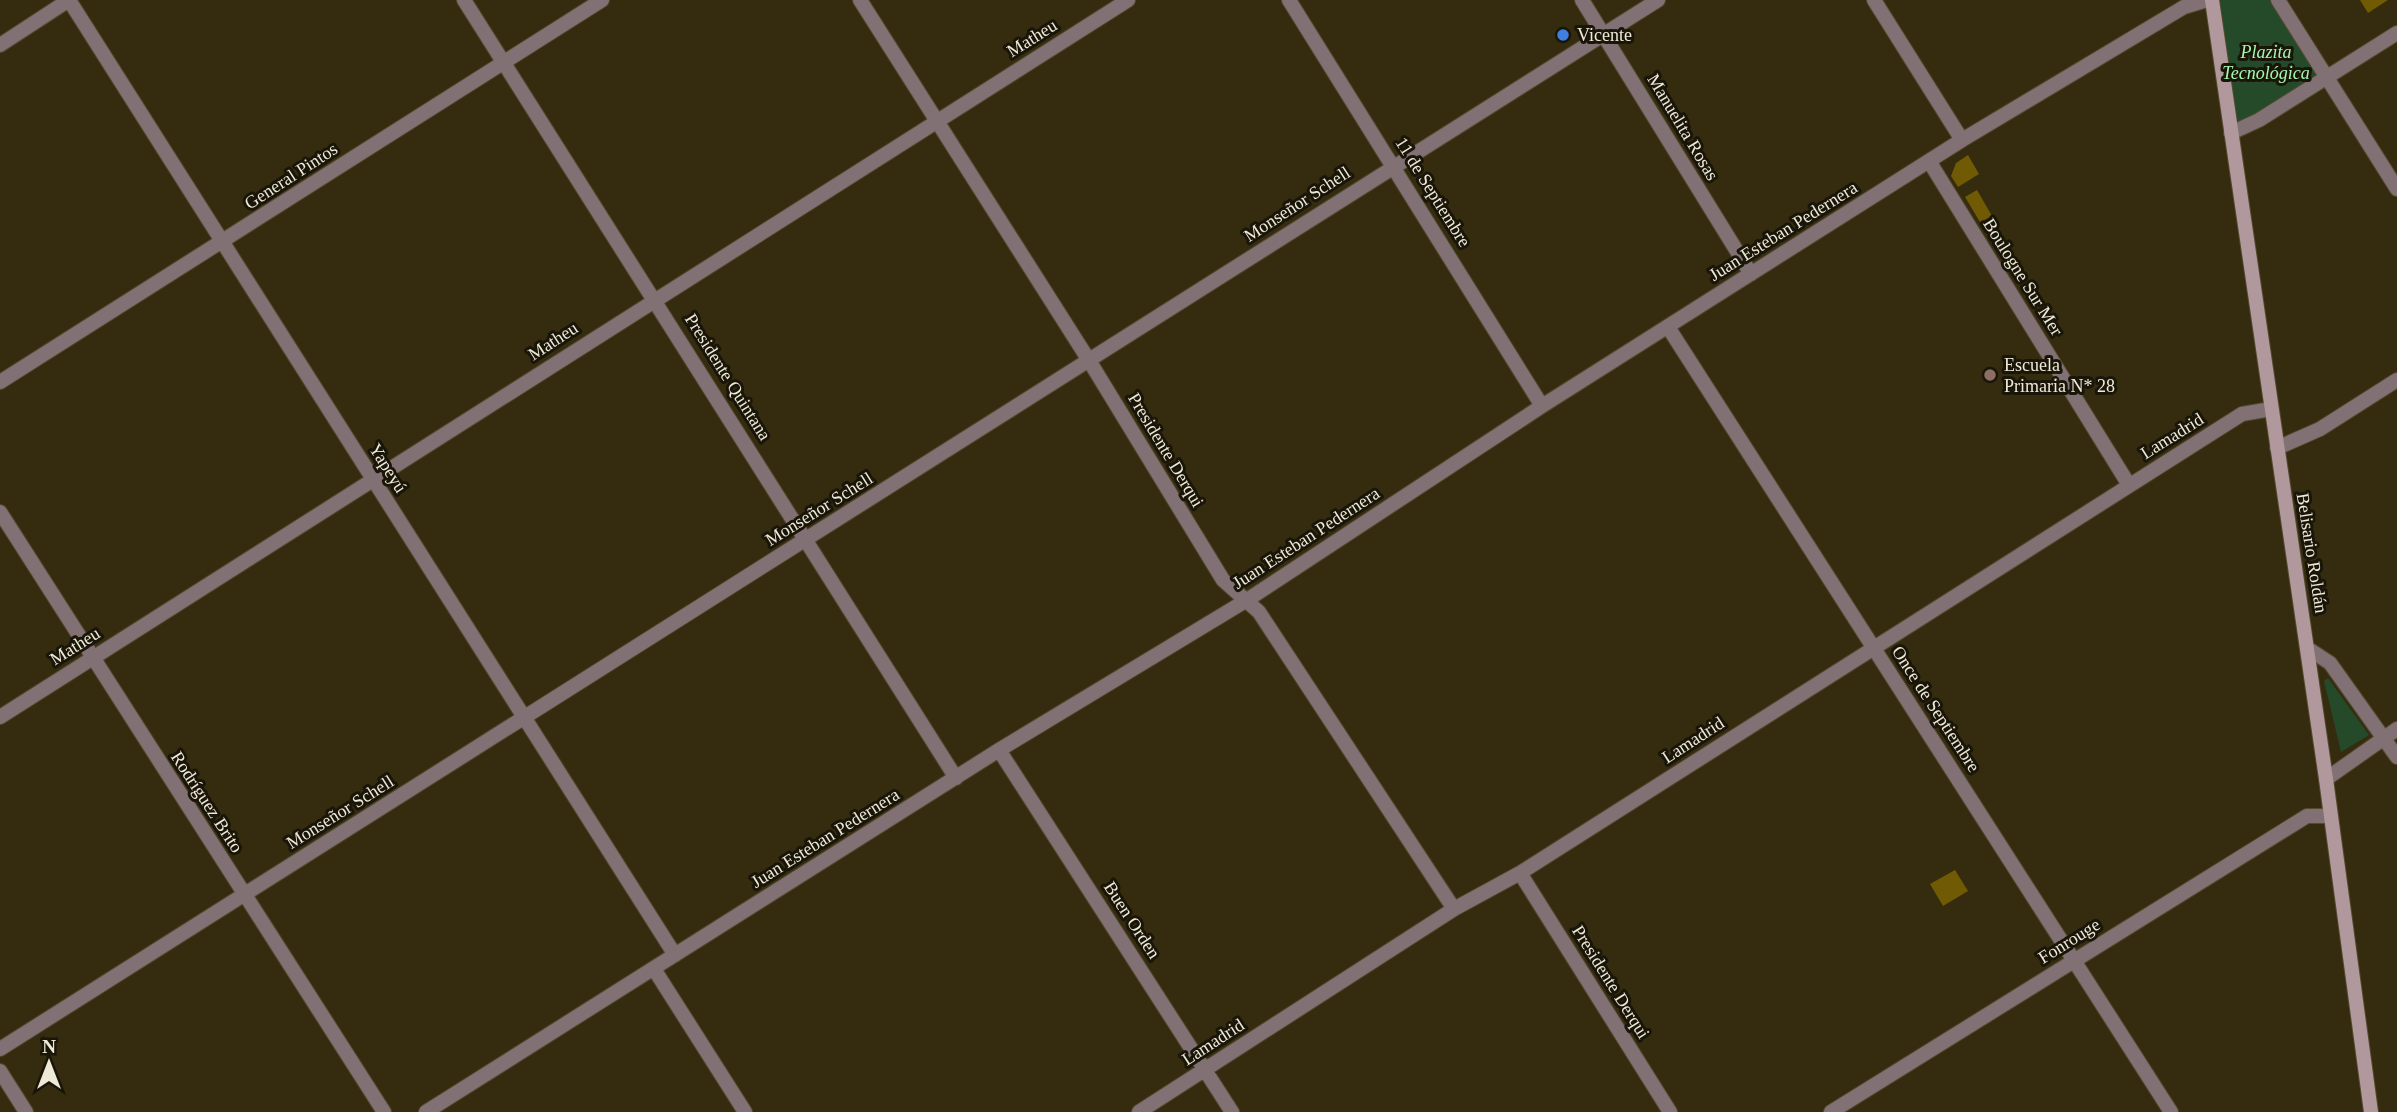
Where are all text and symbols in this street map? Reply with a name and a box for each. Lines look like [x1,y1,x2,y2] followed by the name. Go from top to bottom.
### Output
[1003,15,1061,61] street label: Matheu
[1577,25,1632,45] place label: Vicente
[1555,27,1571,43] marker: Vicente
[2222,42,2310,83] park label: Plazita Tecnológica
[1643,70,1723,184] street label: Manuelita Rosas
[1391,134,1475,250] street label: 11 de Septiembre
[241,139,341,213] street label: General Pintos
[1240,162,1354,246] street label: Monseñor Schell
[1705,177,1861,285] street label: Juan Esteban Pedernera
[1979,215,2067,339] street label: Boulogne Sur Mer
[681,310,775,444] street label: Presidente Quintana
[524,318,582,364] street label: Matheu
[2004,355,2115,396] place label: Escuela Primaria N* 28
[1982,367,1998,383] marker: Escuela Primaria N* 28
[1124,389,1208,511] street label: Presidente Derqui
[2137,409,2207,463] street label: Lamadrid
[365,440,411,496] street label: Yapeyú
[762,468,876,550] street label: Monseñor Schell
[1229,483,1383,593] street label: Juan Esteban Pedernera
[2293,491,2331,615] street label: Belisario Roldán
[46,623,104,669] street label: Matheu
[1888,642,1984,776] street label: Once de Septiembre
[1658,713,1728,767] street label: Lamadrid
[167,748,247,856] street label: Rodríguez Brito
[283,771,397,853] street label: Monseñor Schell
[747,784,903,892] street label: Juan Esteban Pedernera
[1100,878,1164,962] street label: Buen Orden
[2034,914,2104,968] street label: Fonrouge
[1568,922,1654,1042] street label: Presidente Derqui
[1178,1015,1248,1069] street label: Lamadrid
[14,1028,84,1098] north arrow
[42,1036,56,1057] text: N

